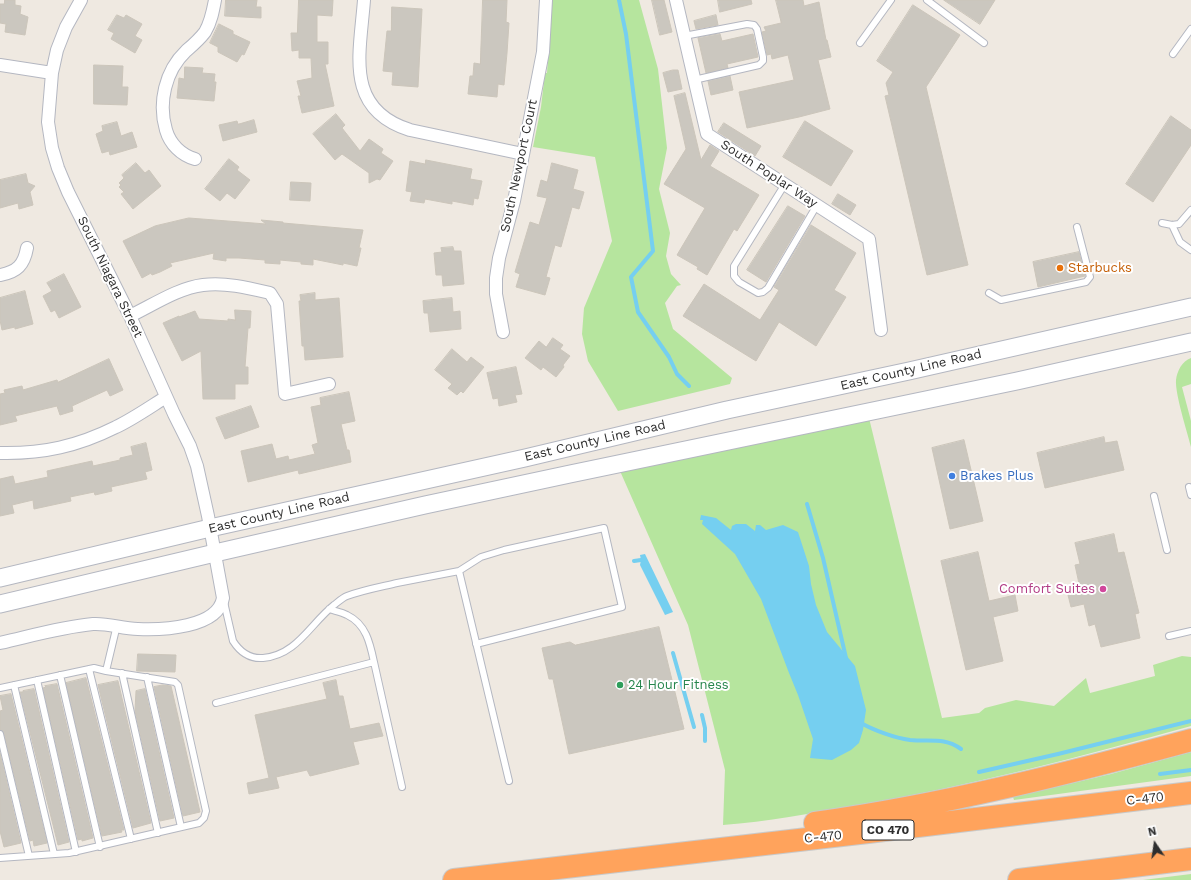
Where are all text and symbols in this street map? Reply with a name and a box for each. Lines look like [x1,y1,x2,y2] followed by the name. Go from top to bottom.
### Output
[497,98,541,234] street label: South Newport Court
[718,137,820,211] street label: South Poplar Way
[74,214,146,340] street label: South Niagara Street
[1068,260,1132,276] place label: Starbucks
[1055,263,1065,273] marker: Starbucks
[839,346,983,394] street label: East County Line Road
[523,417,667,465] street label: East County Line Road
[960,468,1034,484] place label: Brakes Plus
[947,471,957,481] marker: Brakes Plus
[207,489,351,537] street label: East County Line Road
[999,581,1095,597] place label: Comfort Suites
[1098,584,1108,594] marker: Comfort Suites
[628,677,729,693] place label: 24 Hour Fitness
[615,680,625,690] marker: 24 Hour Fitness
[1125,789,1165,809] street label: C-470
[862,820,914,840] road number: CO 470
[1135,824,1175,864] north arrow
[1147,825,1158,839] text: N
[803,827,843,847] street label: C-470

